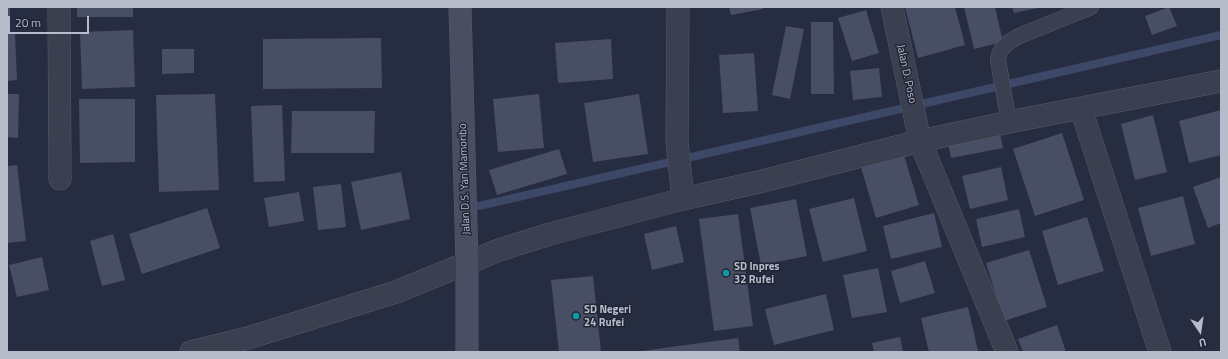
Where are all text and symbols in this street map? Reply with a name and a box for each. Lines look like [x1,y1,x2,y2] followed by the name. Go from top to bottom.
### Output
[10,8,91,34] scale bar
[15,13,41,32] text: 20 m
[893,43,919,105] street label: Jalan D. Poso
[456,123,474,235] street label: Jalan D.S. Yan Mamoribo
[734,260,780,286] place label: SD Inpres 32 Rufei
[721,268,731,278] marker: SD Inpres 32 Rufei
[584,303,631,329] place label: SD Negeri 24 Rufei
[571,311,581,321] marker: SD Negeri 24 Rufei
[1180,311,1220,351] north arrow
[1197,334,1208,351] text: U

